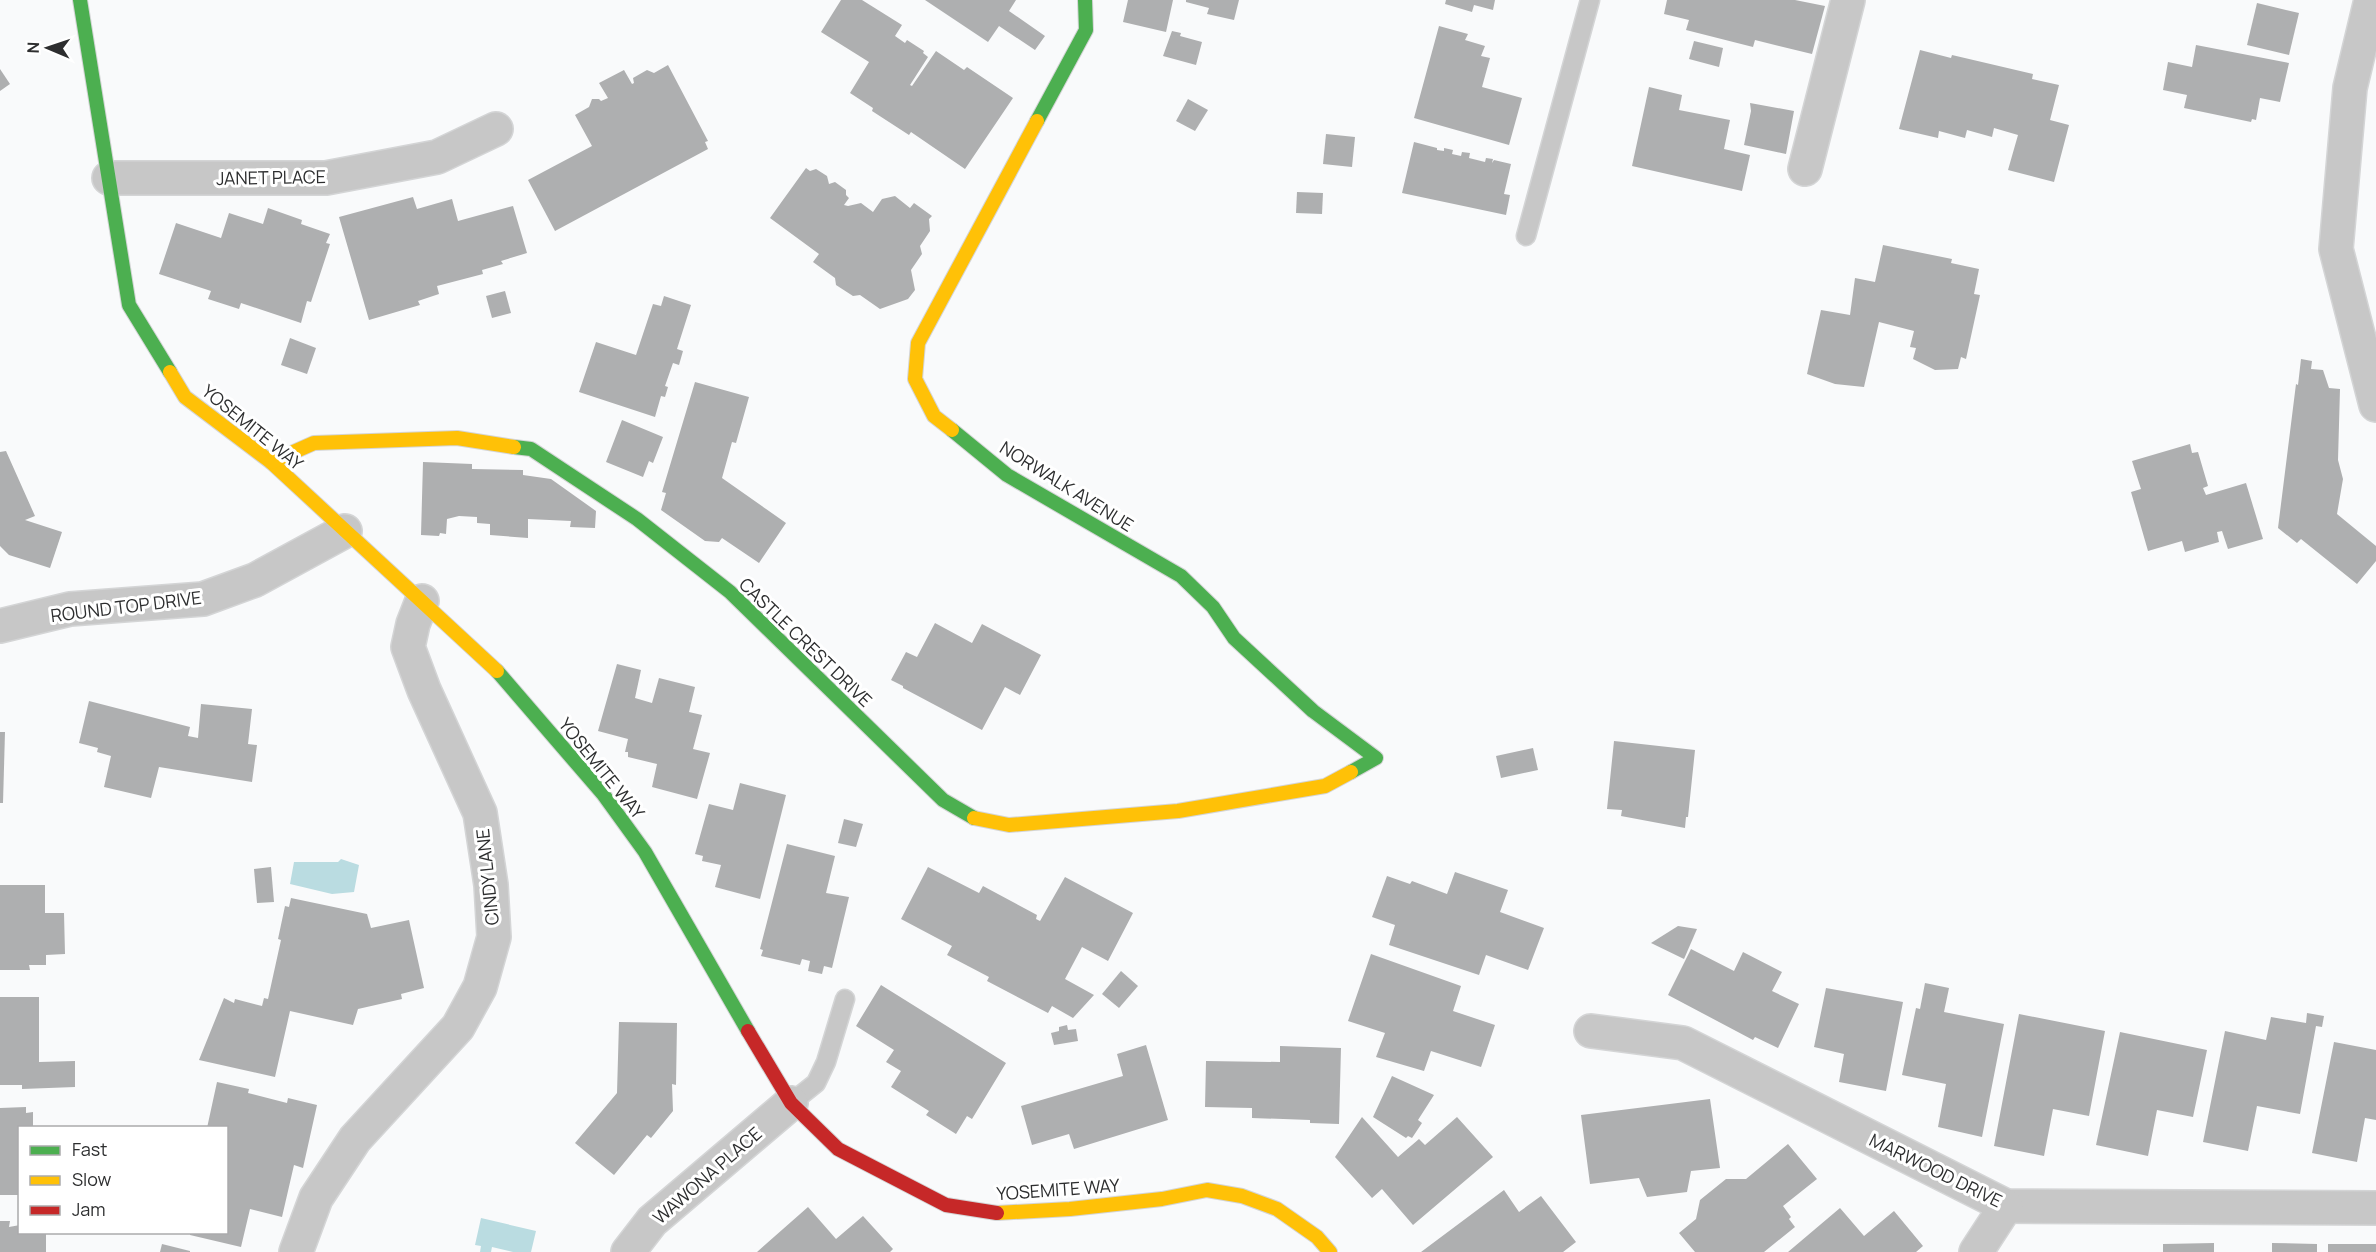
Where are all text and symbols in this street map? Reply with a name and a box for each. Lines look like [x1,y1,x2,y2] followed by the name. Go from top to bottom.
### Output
[18,18,78,78] north arrow
[22,41,44,54] text: N
[216,164,326,190] street label: JANET PLACE
[197,379,309,476] street label: YOSEMITE WAY
[996,435,1138,537] street label: NORWALK AVENUE
[734,572,878,712] street label: CASTLE CREST DRIVE
[49,585,203,627] street label: ROUND TOP DRIVE
[554,712,651,824] street label: YOSEMITE WAY
[470,828,504,926] street label: CINDY LANE
[648,1121,766,1229] street label: WAWONA PLACE
[18,1126,228,1234] legend
[1866,1127,2006,1213] street label: MARWOOD DRIVE
[72,1137,107,1161] text: Fast
[72,1167,112,1191] text: Slow
[996,1173,1121,1205] street label: YOSEMITE WAY
[72,1197,106,1221] text: Jam

